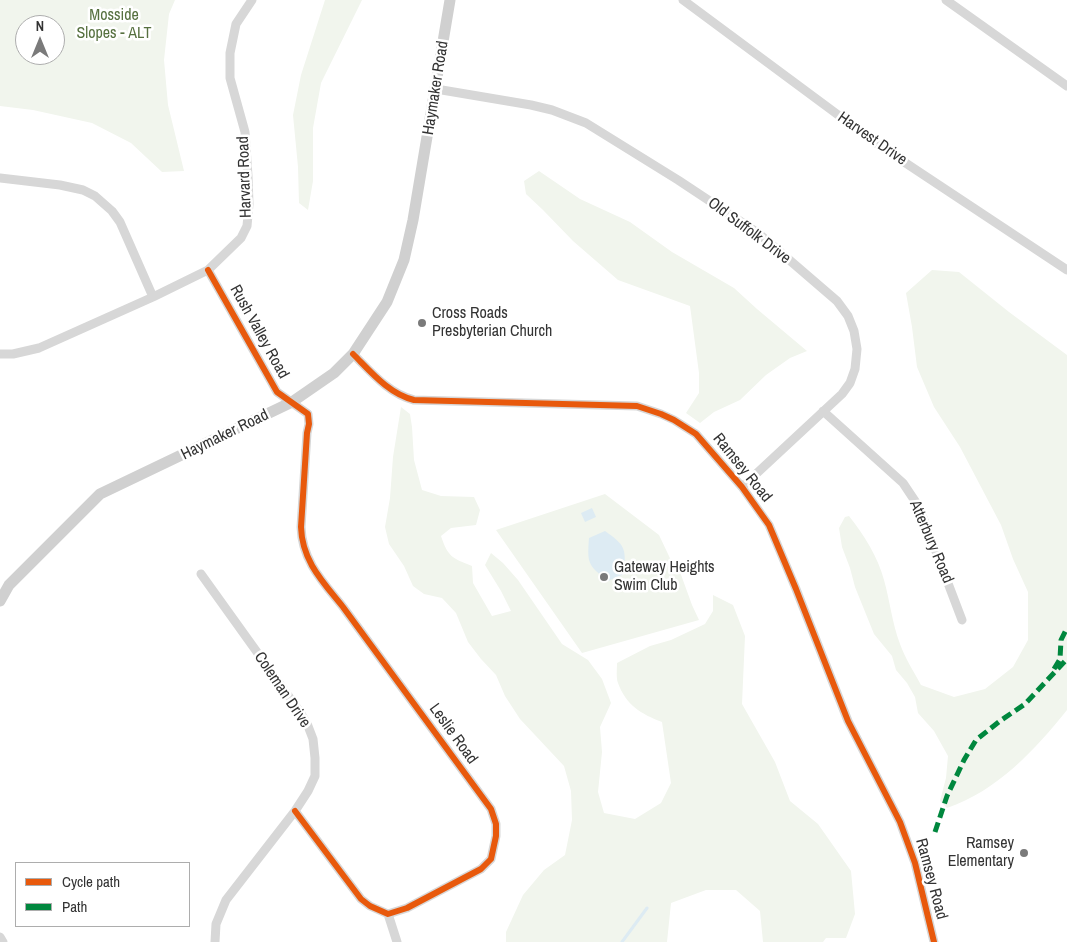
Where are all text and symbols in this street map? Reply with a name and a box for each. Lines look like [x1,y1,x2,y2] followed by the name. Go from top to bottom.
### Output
[77,6,151,44] park label: Mosside Slopes - ALT
[15,15,65,65] north arrow
[36,17,44,35] text: N
[419,40,453,136] street label: Haymaker Road
[834,108,910,170] street label: Harvest Drive
[234,136,256,218] street label: Harvard Road
[704,194,794,268] street label: Old Suffolk Drive
[225,282,293,382] street label: Rush Valley Road
[432,304,552,342] place label: Cross Roads Presbyterian Church
[416,317,428,329] marker: Cross Roads Presbyterian Church
[178,406,272,464] street label: Haymaker Road
[708,430,776,506] street label: Ramsey Road
[905,498,957,586] street label: Atterbury Road
[614,558,715,596] place label: Gateway Heights Swim Club
[598,571,610,583] marker: Gateway Heights Swim Club
[250,648,314,732] street label: Coleman Drive
[425,700,481,768] street label: Leslie Road
[948,834,1014,872] place label: Ramsey Elementary
[911,836,951,922] street label: Ramsey Road
[1018,847,1030,859] marker: Ramsey Elementary
[15,862,190,927] legend
[62,871,120,892] text: Cycle path
[62,896,87,917] text: Path

